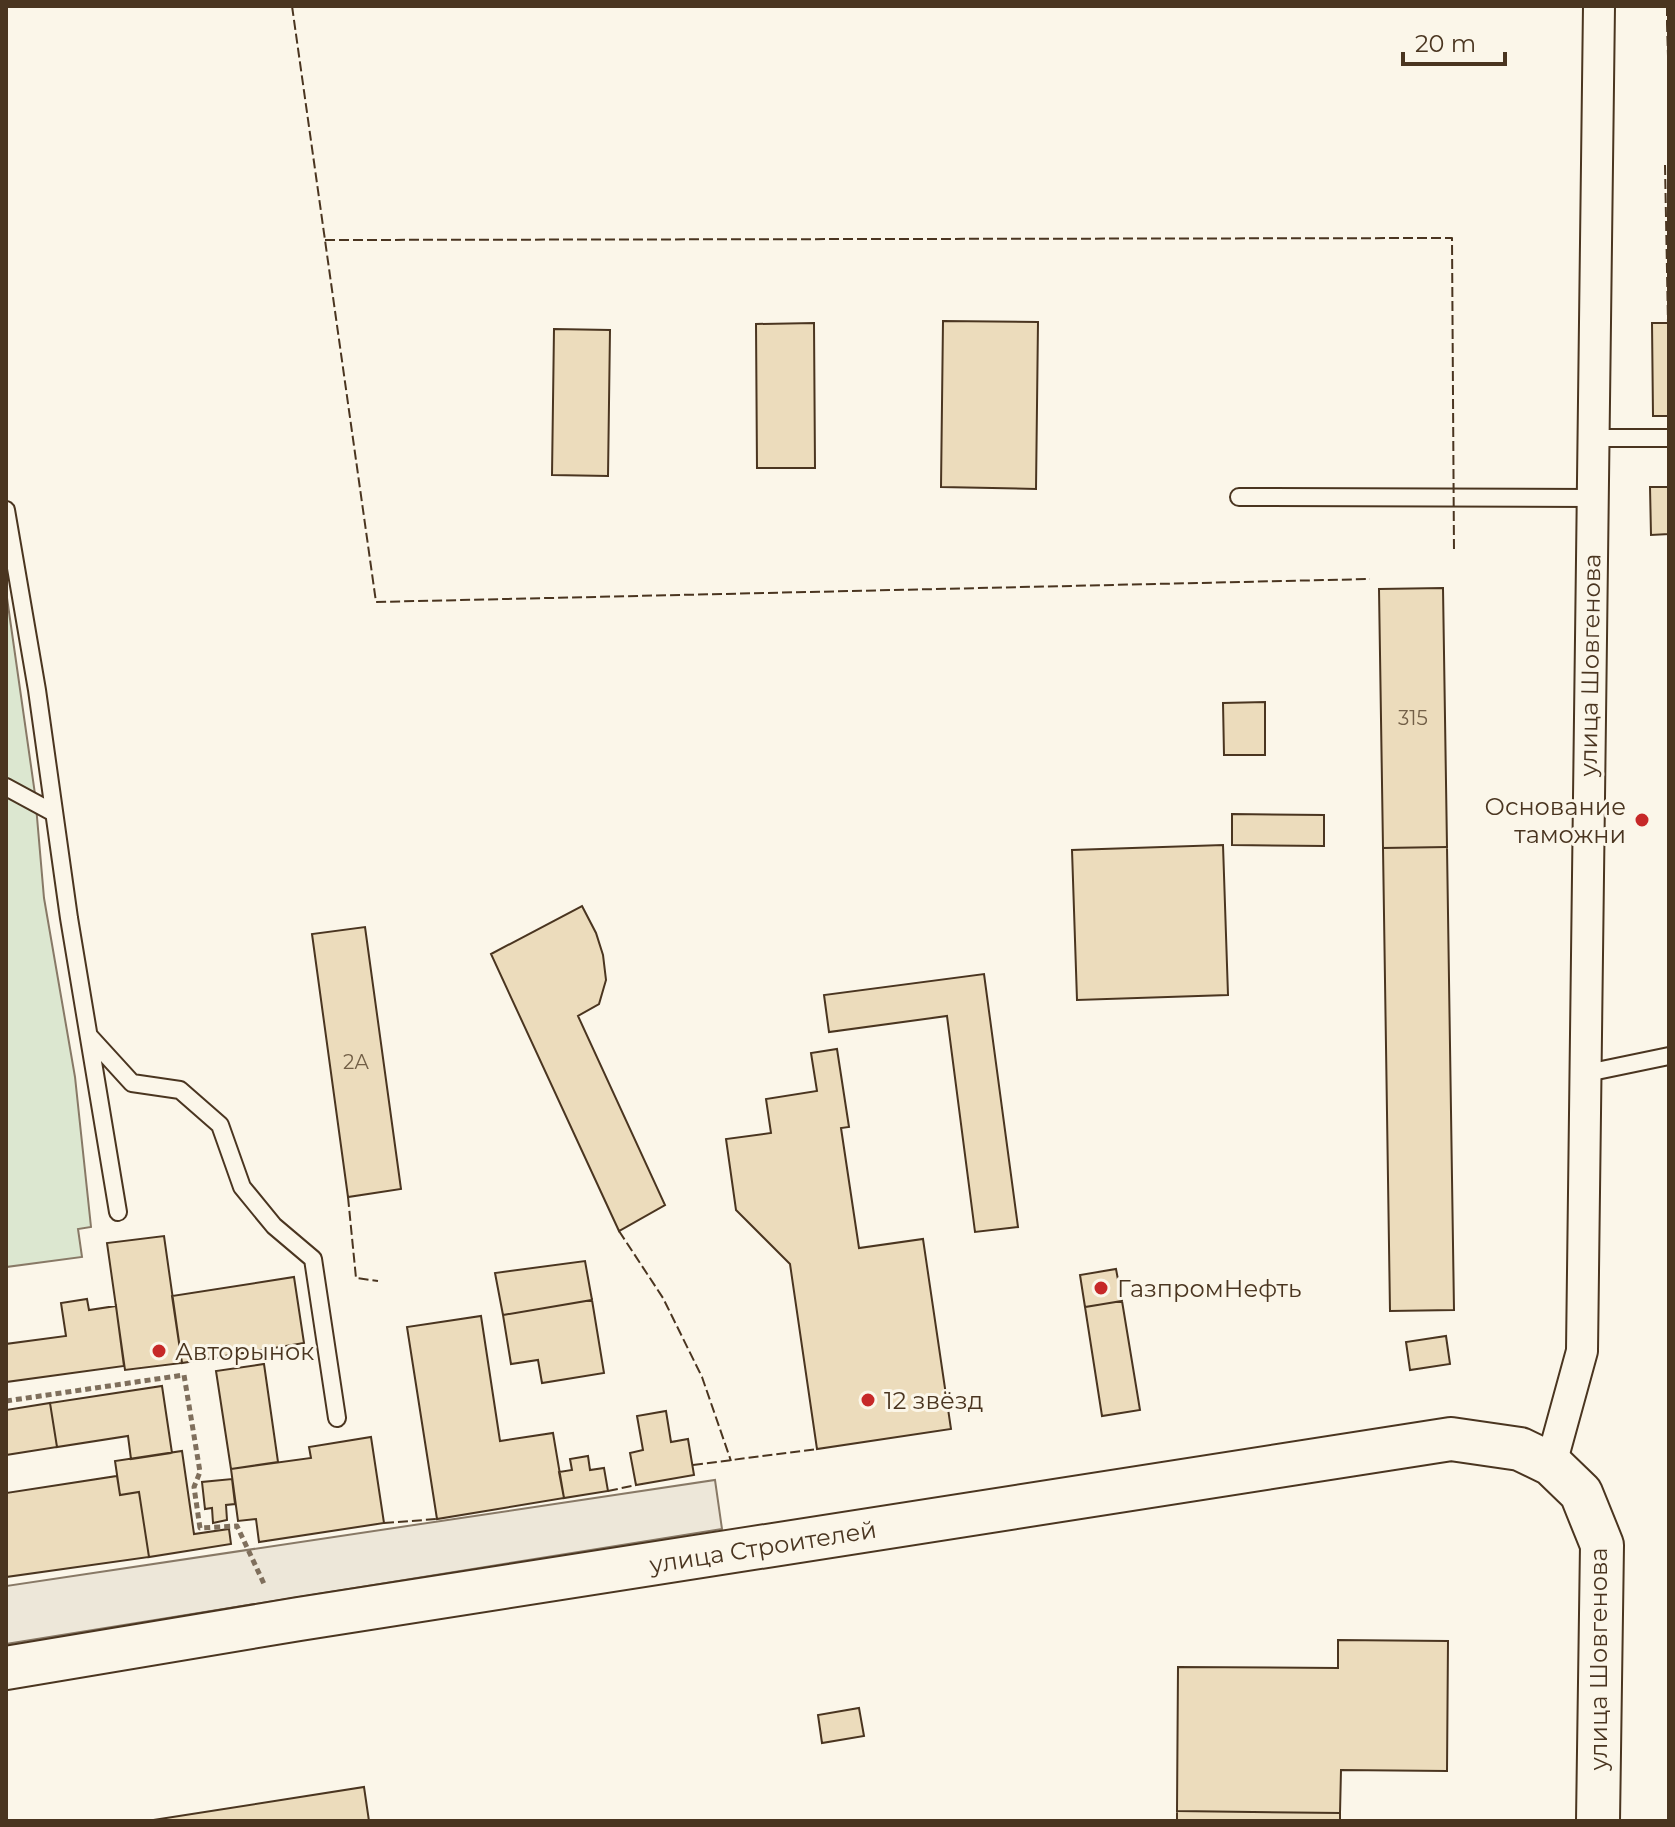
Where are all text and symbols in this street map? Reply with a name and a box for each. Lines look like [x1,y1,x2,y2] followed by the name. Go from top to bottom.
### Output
[1403,16,1505,66] scale bar
[1415,29,1476,58] text: 20 m
[1574,553,1606,778] street label: улица Шовгенова
[1398,706,1428,730] house number: 315
[1484,792,1626,849] place label: Основание таможни
[1633,811,1651,829] marker: Основание таможни
[343,1050,369,1074] house number: 2А
[1117,1274,1301,1303] place label: ГазпромНефть
[1092,1279,1110,1297] marker: ГазпромНефть
[175,1337,314,1366] place label: Авторынок
[150,1342,168,1360] marker: Авторынок
[884,1386,983,1415] place label: 12 звёзд
[859,1391,877,1409] marker: 12 звёзд
[646,1515,879,1579] street label: улица Строителей
[1584,1547,1613,1772] street label: улица Шовгенова

